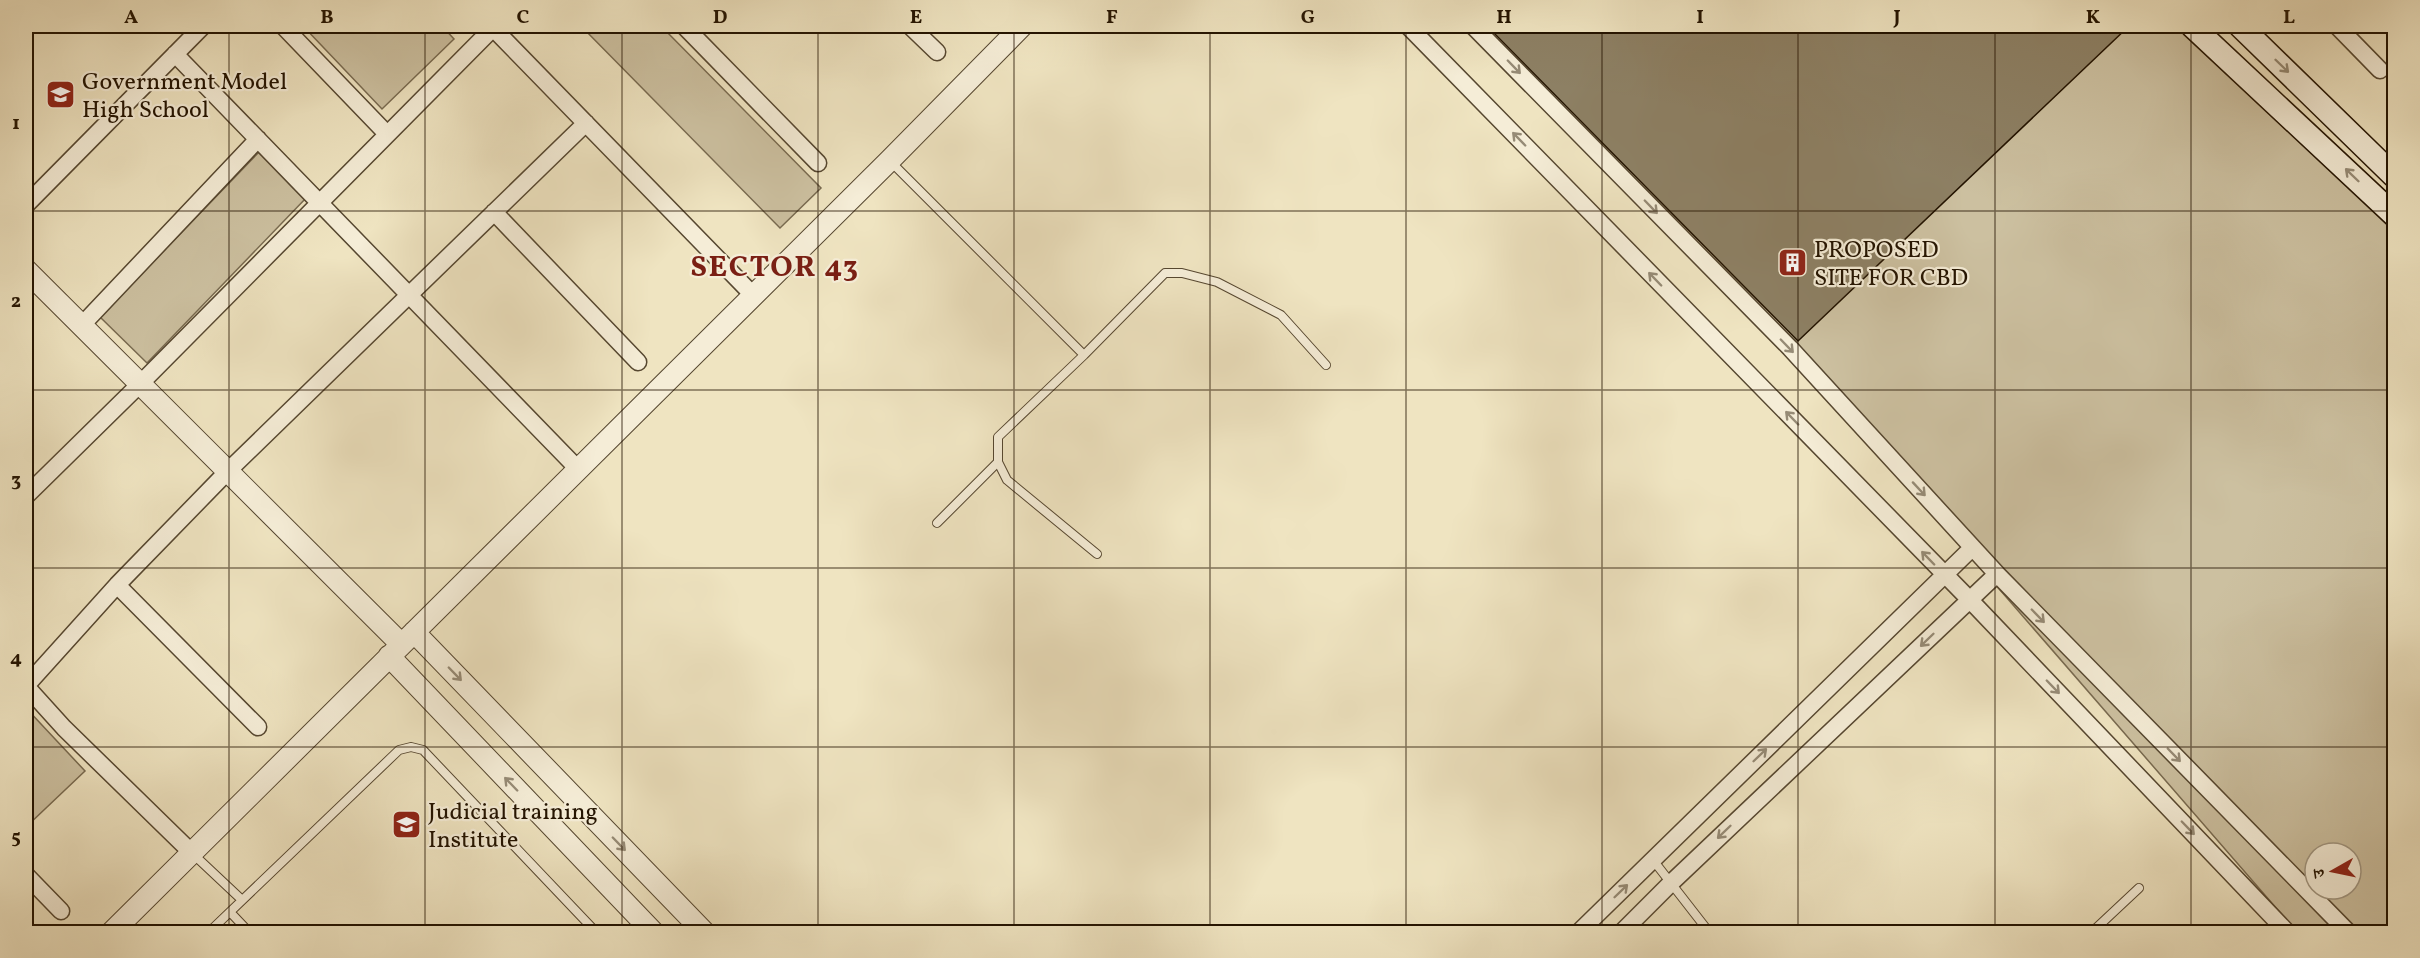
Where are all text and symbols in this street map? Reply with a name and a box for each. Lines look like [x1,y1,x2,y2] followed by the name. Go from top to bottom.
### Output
[124,4,138,32] text: A
[320,4,334,32] text: B
[517,4,530,32] text: C
[713,4,727,32] text: D
[910,4,922,32] text: E
[1106,4,1118,32] text: F
[1301,4,1315,32] text: G
[1496,4,1512,32] text: H
[1696,4,1704,32] text: I
[1892,4,1901,32] text: J
[2086,4,2101,32] text: K
[2283,4,2295,32] text: L
[2274,59,2289,73] one-way arrow
[1507,60,1521,75] one-way arrow
[82,66,287,128] place label: Government Model High School
[45,79,77,111] school or university icon: Government Model High School
[12,110,20,138] text: 1
[1512,132,1526,147] one-way arrow
[2345,168,2360,182] one-way arrow
[1643,199,1658,214] one-way arrow
[1814,234,1968,296] place label: PROPOSED SITE FOR CBD
[690,247,860,289] district label: SECTOR 43
[1777,247,1809,279] building icon: PROPOSED SITE FOR CBD
[1648,271,1663,286] one-way arrow
[11,288,21,316] text: 2
[1780,338,1794,353] one-way arrow
[1784,411,1799,426] one-way arrow
[11,467,21,495] text: 3
[1912,482,1926,497] one-way arrow
[1921,550,1935,565] one-way arrow
[2031,608,2045,623] one-way arrow
[1919,632,1934,647] one-way arrow
[10,645,22,673] text: 4
[447,666,462,681] one-way arrow
[2046,680,2060,695] one-way arrow
[2167,747,2182,762] one-way arrow
[1753,748,1768,763] one-way arrow
[504,776,518,791] one-way arrow
[428,796,598,858] place label: Judicial training Institute
[391,809,423,841] school or university icon: Judicial training Institute
[2180,821,2195,836] one-way arrow
[11,824,21,852] text: 5
[1717,825,1732,839] one-way arrow
[612,837,626,852] one-way arrow
[2303,841,2363,901] north arrow
[2308,865,2332,880] text: उ
[1613,884,1628,899] one-way arrow

